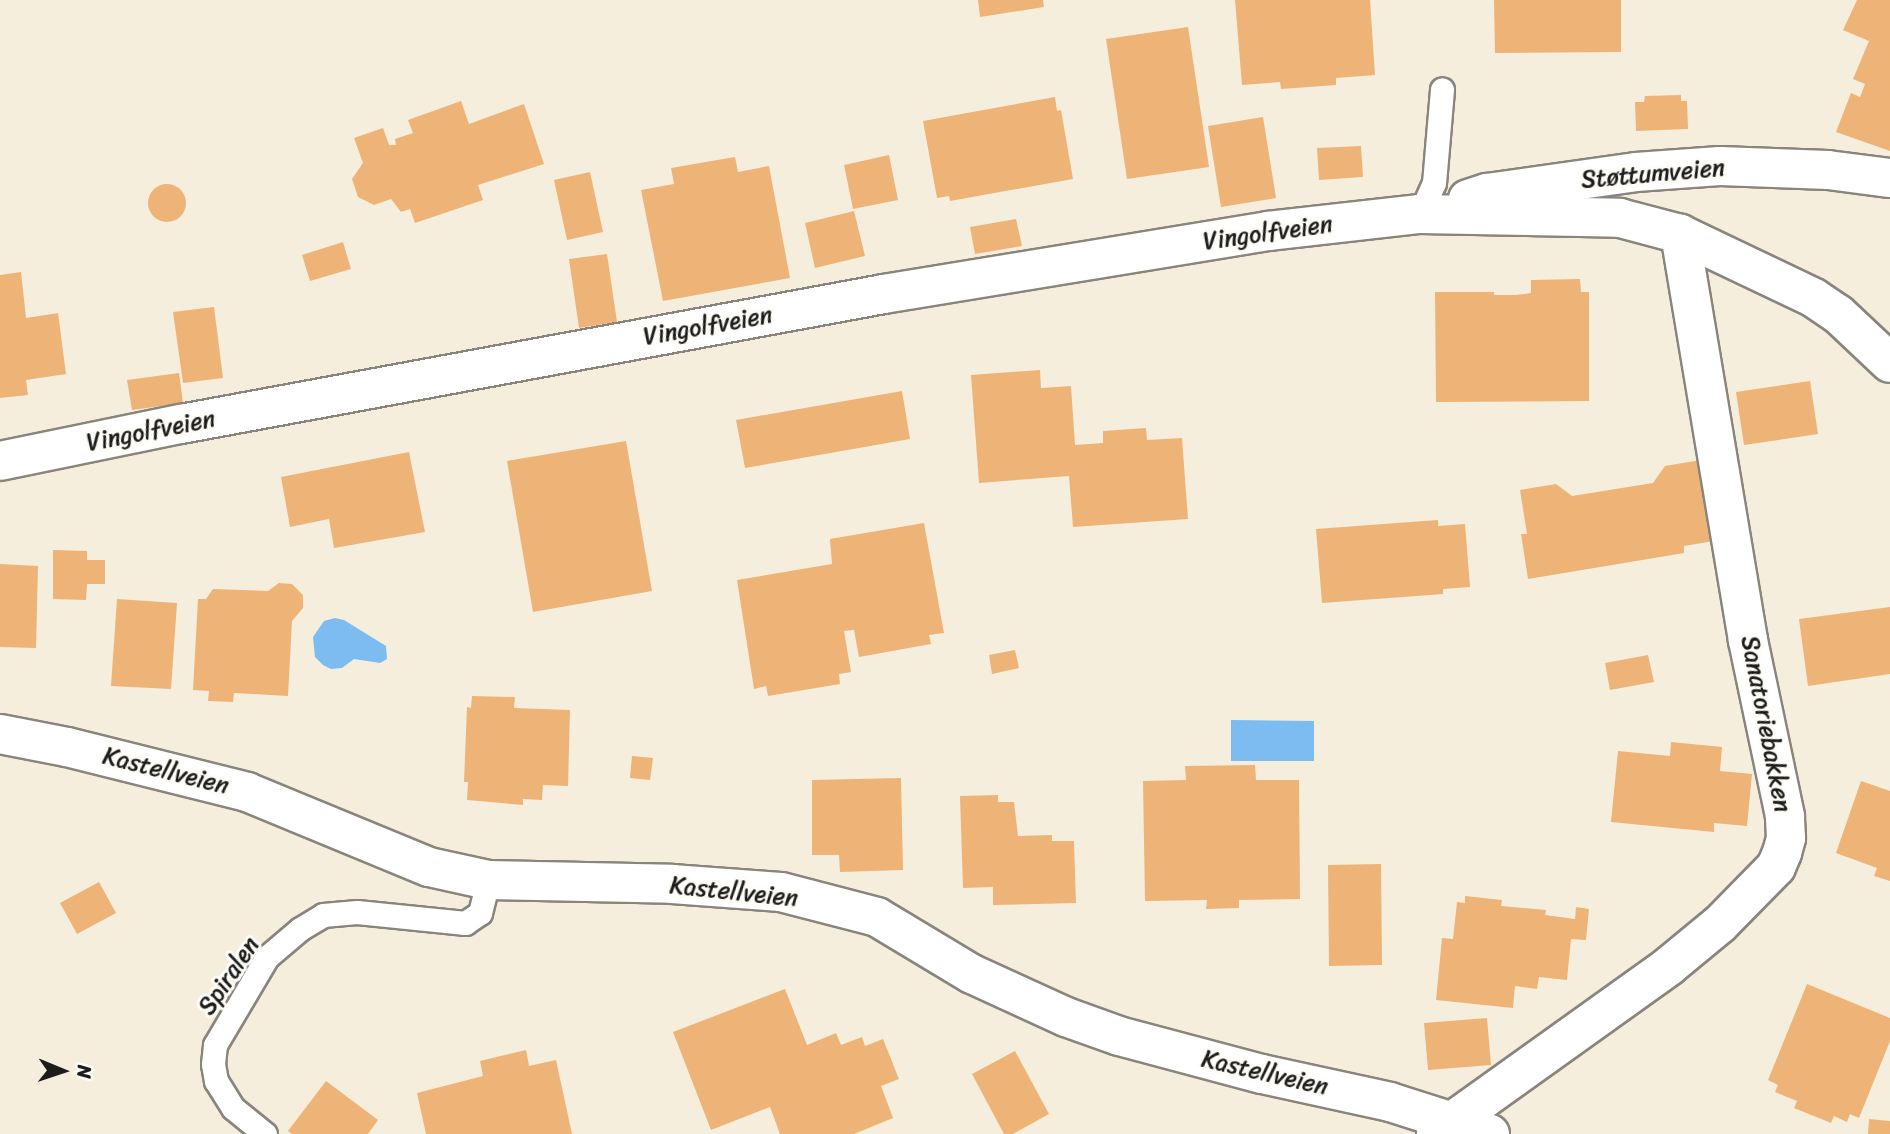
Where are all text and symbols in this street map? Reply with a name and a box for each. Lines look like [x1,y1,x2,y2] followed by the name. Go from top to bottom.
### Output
[1580,153,1726,195] street label: Støttumveien
[1201,210,1335,256] street label: Vingolfveien
[641,301,775,351] street label: Vingolfveien
[84,404,218,458] street label: Vingolfveien
[1735,633,1797,815] street label: Sanatoriebakken
[100,741,232,801] street label: Kastellveien
[668,871,800,913] street label: Kastellveien
[193,932,265,1020] street label: Spiralen
[28,1036,98,1106] north arrow
[1199,1044,1331,1102] street label: Kastellveien
[68,1065,101,1079] text: N

